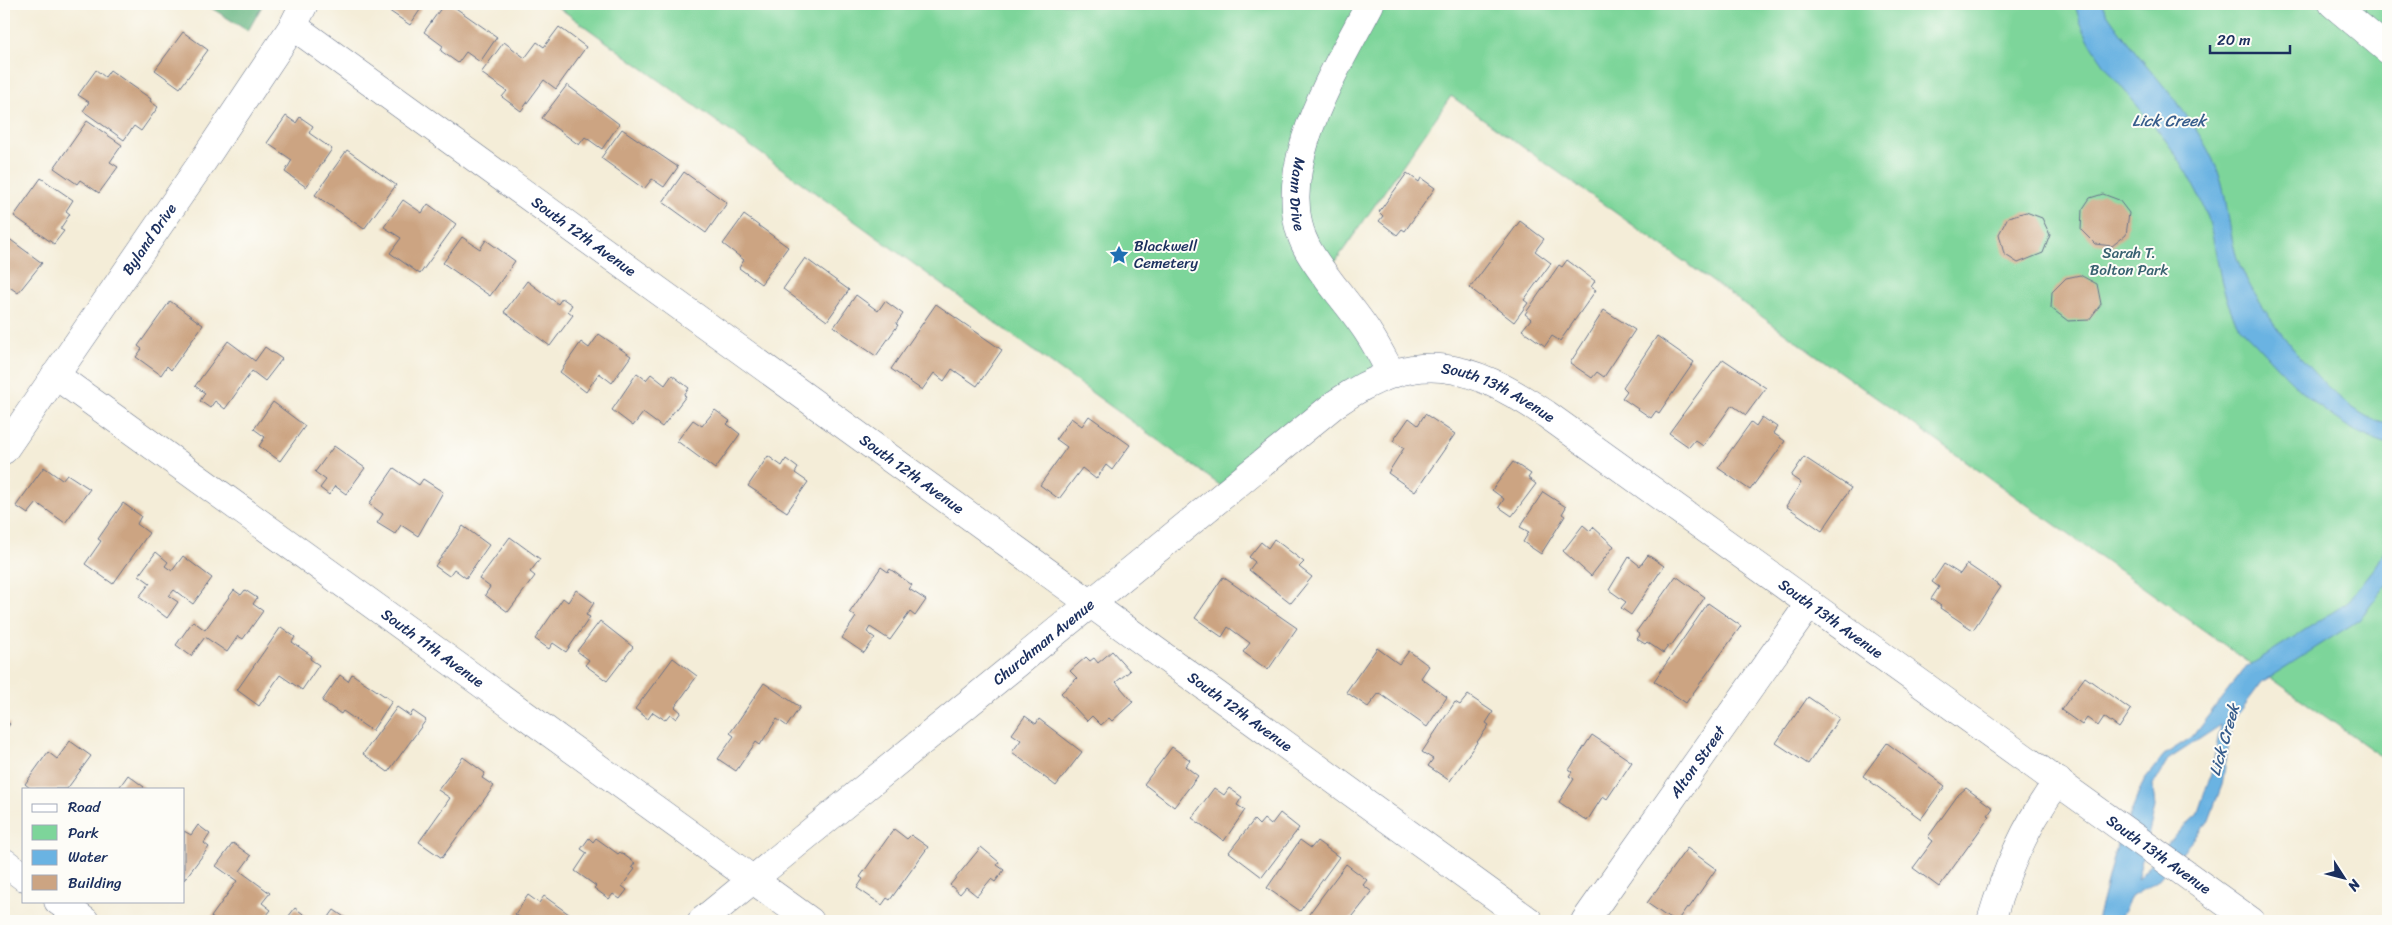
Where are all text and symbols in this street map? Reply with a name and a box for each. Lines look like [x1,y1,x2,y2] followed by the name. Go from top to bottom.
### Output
[2210,22,2290,54] scale bar
[2217,27,2251,53] text: 20 m
[2132,106,2208,135] water label: Lick Creek
[1282,155,1313,234] street label: Mann Drive
[526,190,642,284] street label: South 12th Avenue
[115,198,183,281] street label: Byland Drive
[1134,233,1198,276] place label: Blackwell Cemetery
[2090,240,2168,283] park label: Sarah T. Bolton Park
[1108,244,1130,266] place icon: Blackwell Cemetery
[1440,355,1561,430] street label: South 13th Avenue
[854,427,970,521] street label: South 12th Avenue
[1773,572,1889,665] street label: South 13th Avenue
[987,592,1101,692] street label: Churchman Avenue
[376,602,490,694] street label: South 11th Avenue
[1182,665,1298,759] street label: South 12th Avenue
[2200,698,2249,779] water label: Lick Creek
[1662,719,1733,804] street label: Alton Street
[22,788,185,902] legend
[68,794,101,820] text: Road
[2101,808,2217,901] street label: South 13th Avenue
[68,820,99,846] text: Park
[68,844,108,870] text: Water
[2320,852,2370,902] north arrow
[68,870,122,896] text: Building
[2341,873,2368,897] text: N

